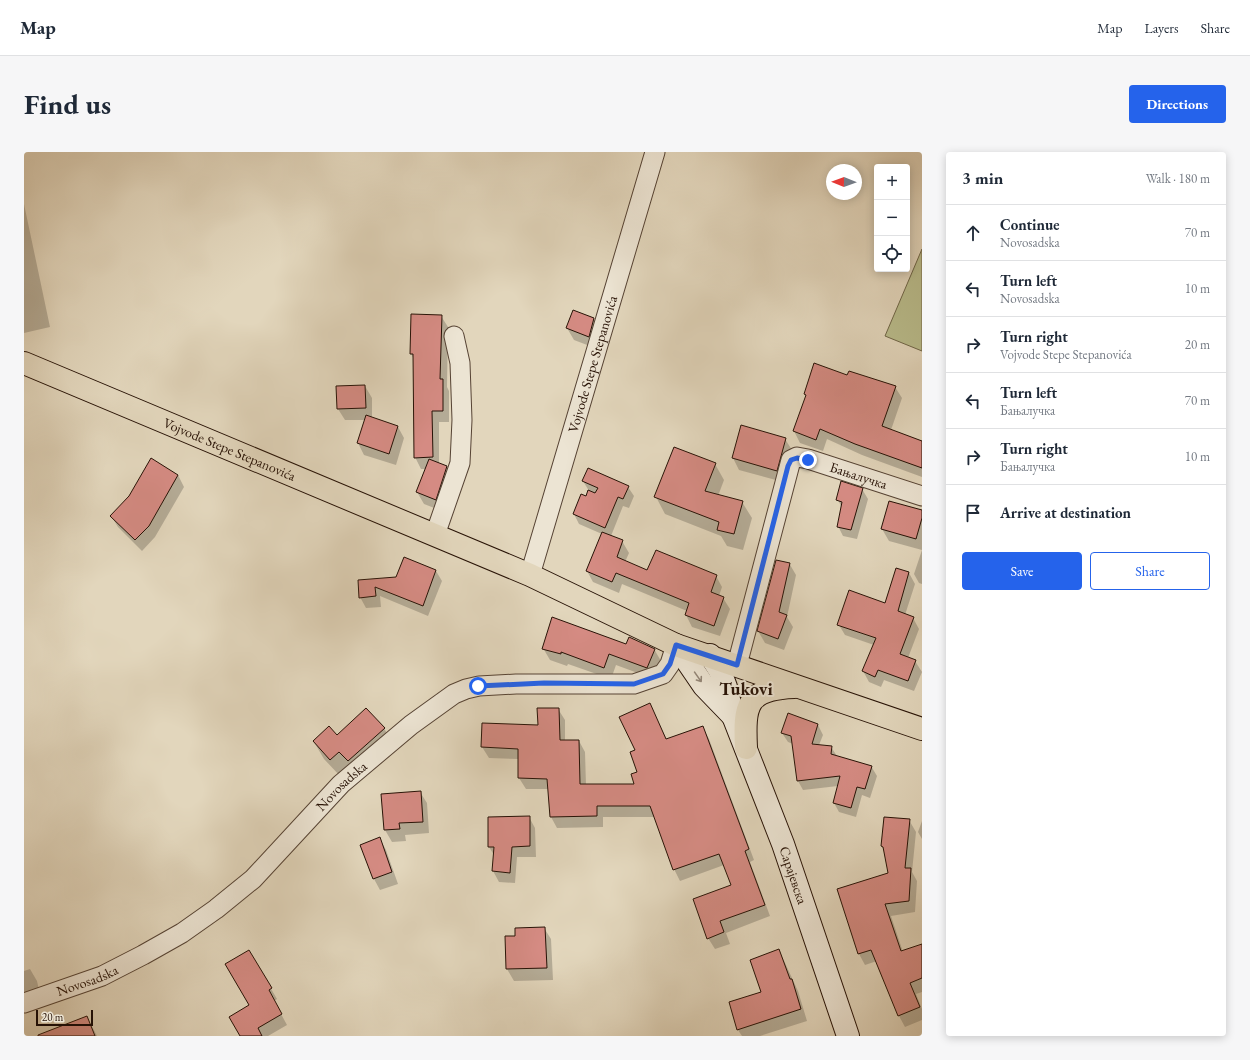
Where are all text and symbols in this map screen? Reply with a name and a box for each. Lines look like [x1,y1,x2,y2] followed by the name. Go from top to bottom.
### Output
[20,15,56,40] text: Map
[1097,19,1122,37] text: Map
[1144,19,1179,37] text: Layers
[1201,19,1230,37] text: Share
[1129,85,1226,123] button: Directions
[24,86,111,122] text: Find us
[826,164,862,200] north arrow
[874,164,910,272] map controls
[874,164,910,200] button: +
[962,167,1003,189] text: 3 min
[1146,170,1210,187] text: Walk · 180 m
[874,200,910,236] button: −
[1000,215,1060,234] text: Continue
[962,222,984,244] icon: ahead
[1185,224,1210,241] text: 70 m
[1000,234,1060,251] text: Novosadska
[874,236,910,272] button: locate
[1000,271,1057,290] text: Turn left
[962,278,984,300] icon: left
[1185,280,1210,297] text: 10 m
[1000,290,1060,307] text: Novosadska
[564,293,621,435] street label: Vojvode Stepe Stepanovića
[1000,327,1068,346] text: Turn right
[962,334,984,356] icon: right
[1185,336,1210,353] text: 20 m
[1000,346,1132,363] text: Vojvode Stepe Stepanovića
[1000,383,1057,402] text: Turn left
[962,390,984,412] icon: left
[1185,392,1210,409] text: 70 m
[1000,402,1055,419] text: Бањалучка
[161,413,299,485] street label: Vojvode Stepe Stepanovića
[1000,439,1068,458] text: Turn right
[962,446,984,468] icon: right
[1185,448,1210,465] text: 10 m
[799,451,817,469] route end
[827,458,890,493] street label: Бањалучка
[1000,458,1055,475] text: Бањалучка
[962,502,984,524] icon: arrive
[1000,503,1131,522] text: Arrive at destination
[962,552,1082,590] button: Save
[1090,552,1210,590] button: Share
[694,671,702,682] one-way arrow
[469,677,487,695] route start
[719,677,773,700] district label: Tukovi
[312,757,371,815] street label: Novosadska
[775,844,812,907] street label: Сарајевска
[54,960,121,1000] street label: Novosadska
[36,1008,93,1027] scale bar
[42,1010,63,1024] text: 20 m

